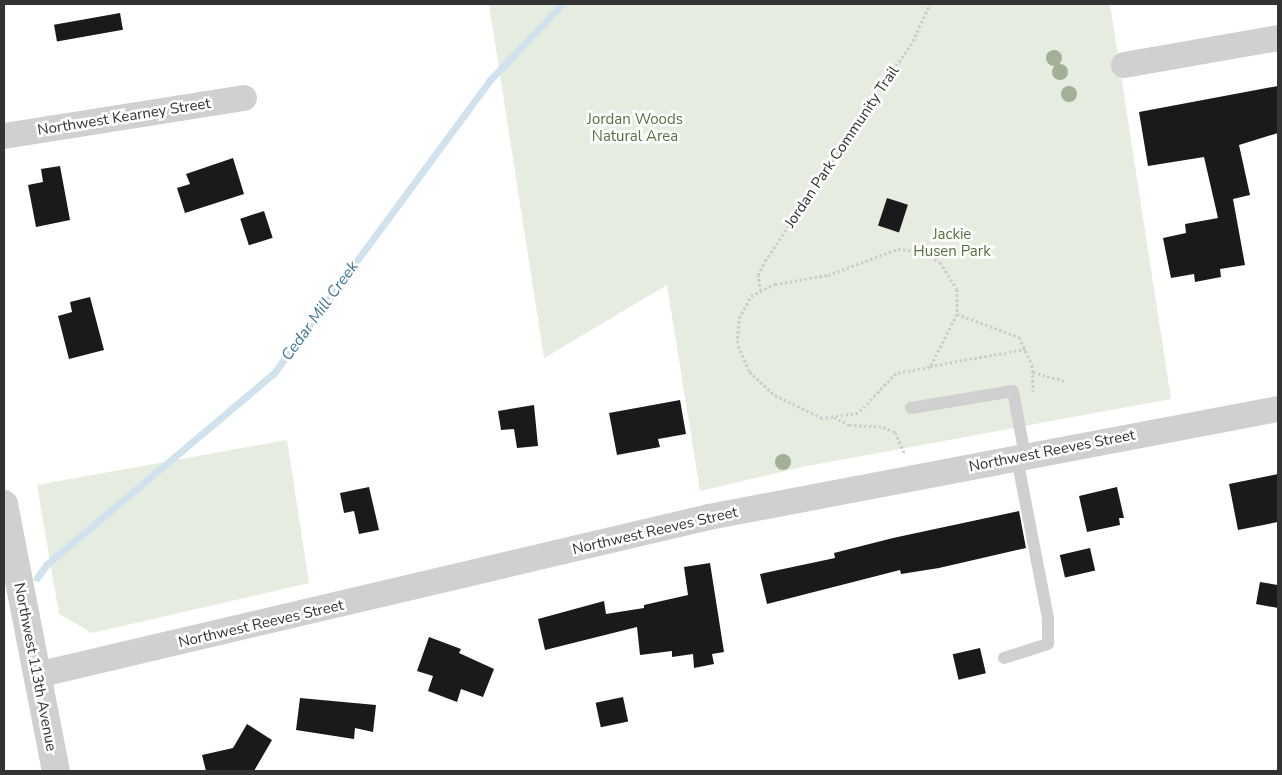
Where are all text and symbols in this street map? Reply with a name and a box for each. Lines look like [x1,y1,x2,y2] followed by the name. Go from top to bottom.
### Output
[781,63,903,231] street label: Jordan Park Community Trail
[36,94,212,140] street label: Northwest Kearney Street
[587,110,683,145] park label: Jordan Woods Natural Area
[913,225,991,260] park label: Jackie Husen Park
[277,257,363,365] water label: Cedar Mill Creek
[967,426,1137,476] street label: Northwest Reeves Street
[571,503,739,559] street label: Northwest Reeves Street
[10,581,60,753] street label: Northwest 113th Avenue
[177,596,345,652] street label: Northwest Reeves Street

